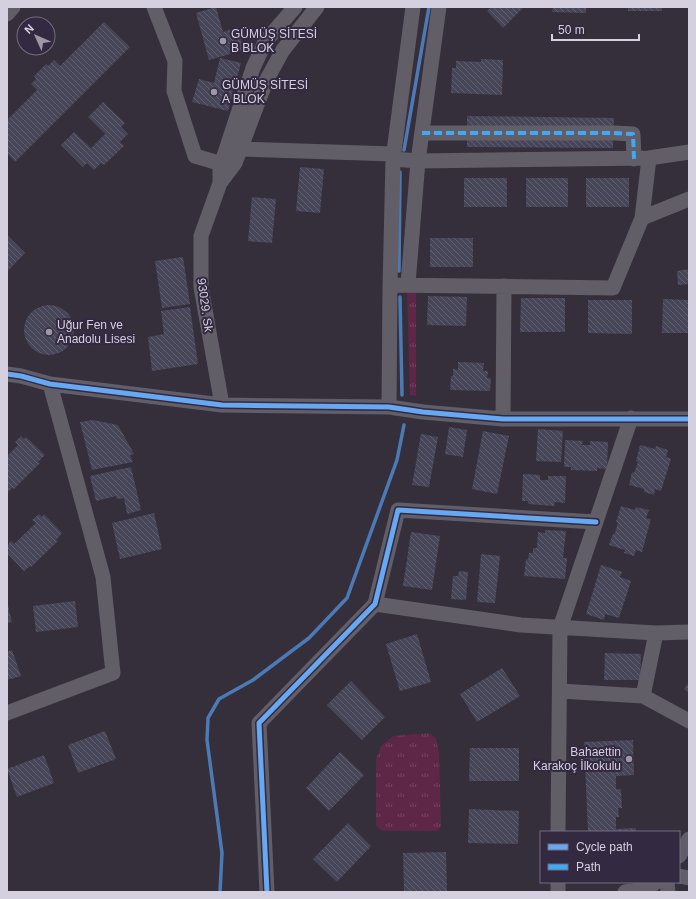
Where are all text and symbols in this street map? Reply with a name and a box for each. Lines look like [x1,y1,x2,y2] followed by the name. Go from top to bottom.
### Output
[16,16,56,56] north arrow
[552,16,639,42] scale bar
[22,22,36,36] text: N
[558,23,585,37] text: 50 m
[231,27,317,55] place label: GÜMÜŞ SİTESİ B BLOK
[218,36,228,46] marker: GÜMÜŞ SİTESİ B BLOK
[222,78,308,106] place label: GÜMÜŞ SİTESİ A BLOK
[209,87,219,97] marker: GÜMÜŞ SİTESİ A BLOK
[194,277,216,334] street label: 93029. Sk
[57,318,135,346] place label: Uğur Fen ve Anadolu Lisesi
[44,327,54,337] marker: Uğur Fen ve Anadolu Lisesi
[533,745,621,773] place label: Bahaettin Karakoç İlkokulu
[624,754,634,764] marker: Bahaettin Karakoç İlkokulu
[540,831,680,883] legend
[576,840,633,854] text: Cycle path
[576,860,601,874] text: Path

